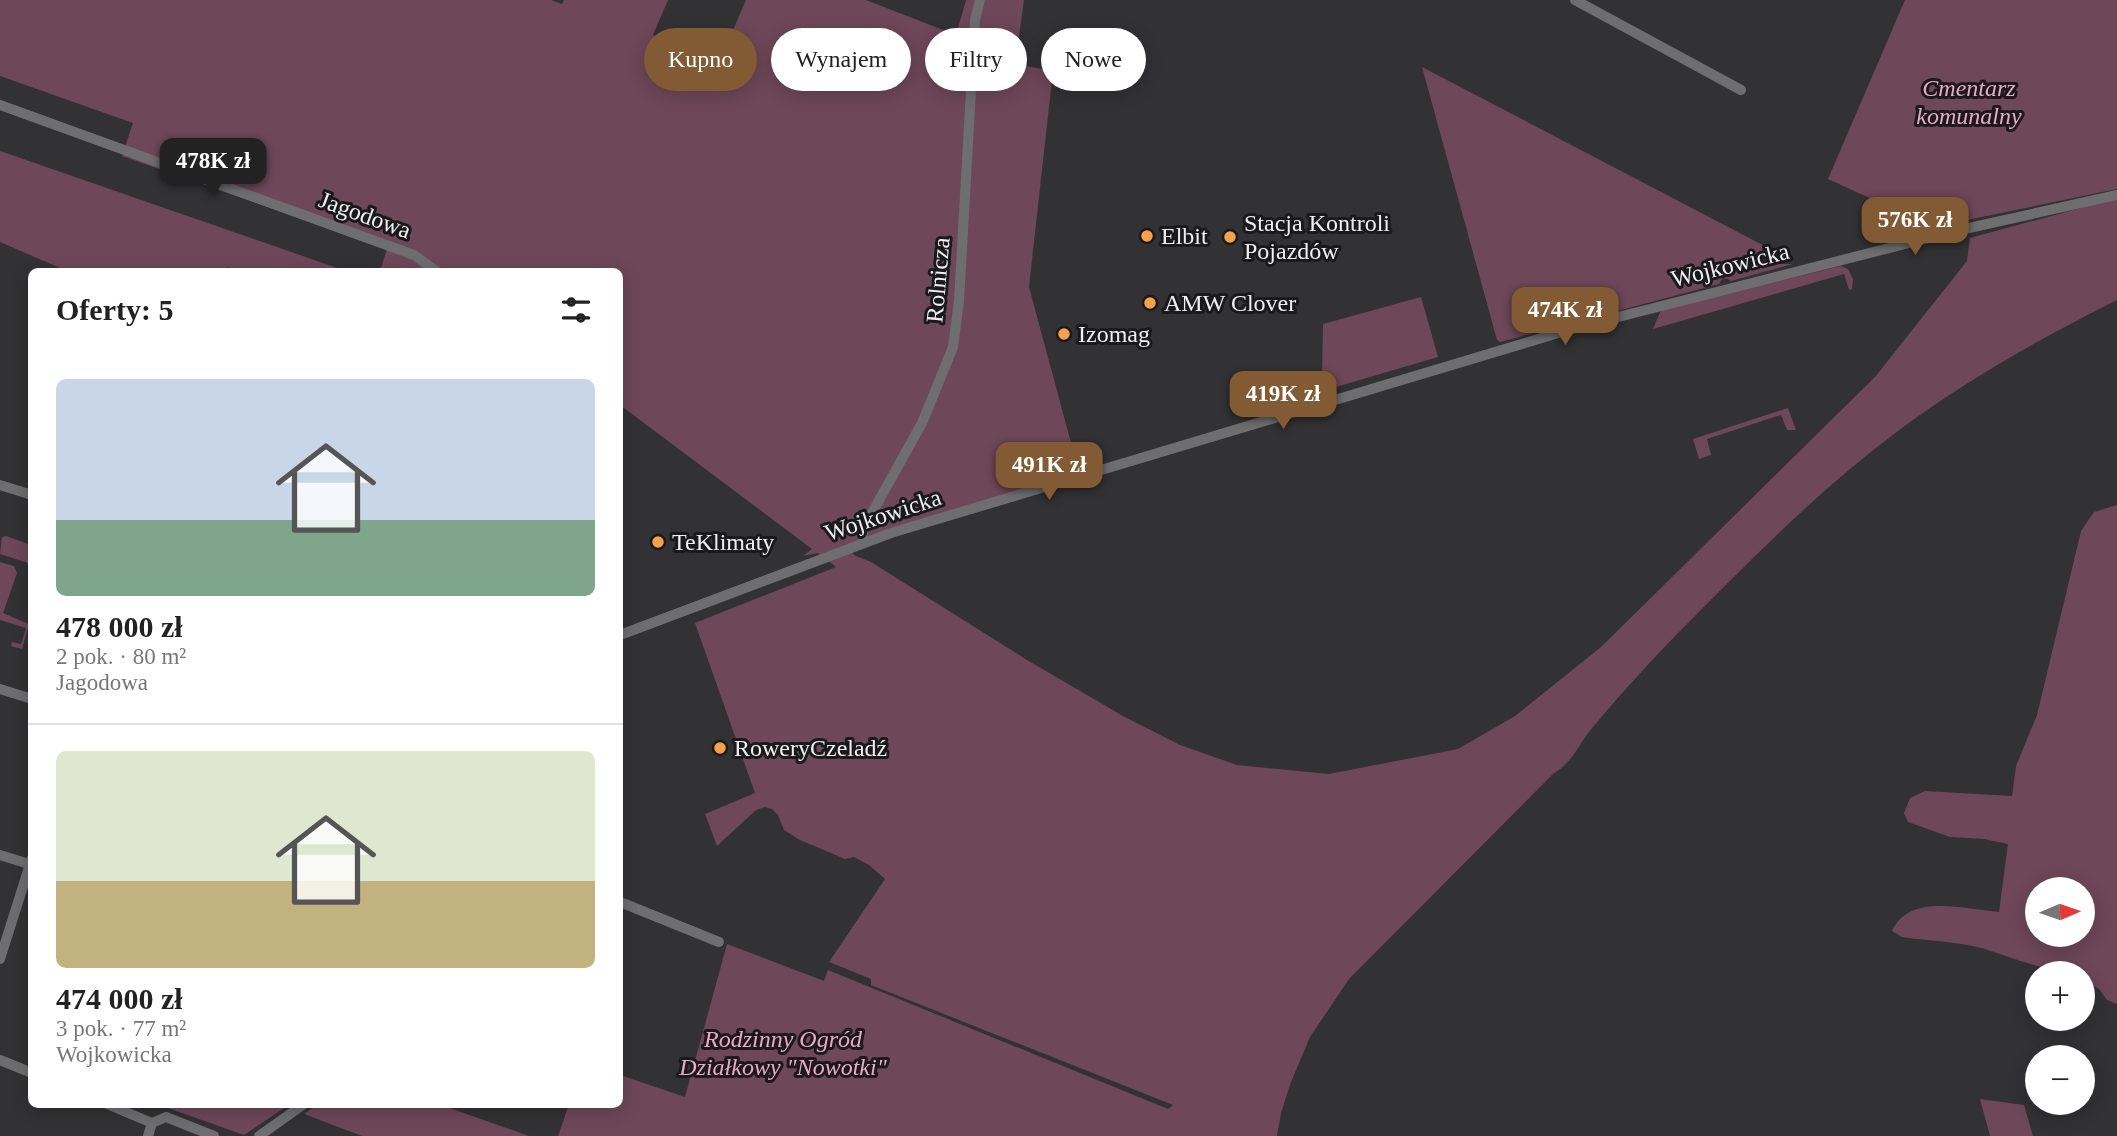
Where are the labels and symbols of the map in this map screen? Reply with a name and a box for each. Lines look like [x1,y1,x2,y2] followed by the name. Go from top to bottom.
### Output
[1916,75,2022,129] park label: Cmentarz komunalny
[148,138,278,198] pin: 478K zł
[315,186,415,244] street label: Jagodowa
[1850,198,1980,257] pin: 576K zł
[1244,210,1390,264] place label: Stacja Kontroli Pojazdów
[1161,223,1208,249] place label: Elbit
[1139,228,1155,244] marker: Elbit
[1222,229,1238,245] marker: Stacja Kontroli Pojazdów
[921,236,955,324] street label: Rolnicza
[1668,238,1792,292] street label: Wojkowicka
[1500,288,1630,347] pin: 474K zł
[1164,290,1296,316] place label: AMW Clover
[1142,295,1158,311] marker: AMW Clover
[1078,321,1150,347] place label: Izomag
[1056,326,1072,342] marker: Izomag
[1218,372,1348,431] pin: 419K zł
[984,442,1114,502] pin: 491K zł
[822,484,945,546] street label: Wojkowicka
[672,529,774,555] place label: TeKlimaty
[650,534,666,550] marker: TeKlimaty
[734,735,887,761] place label: RoweryCzeladź
[712,740,728,756] marker: RoweryCzeladź
[2025,877,2095,947] north arrow
[678,1026,888,1080] park label: Rodzinny Ogród Działkowy "Nowotki"

